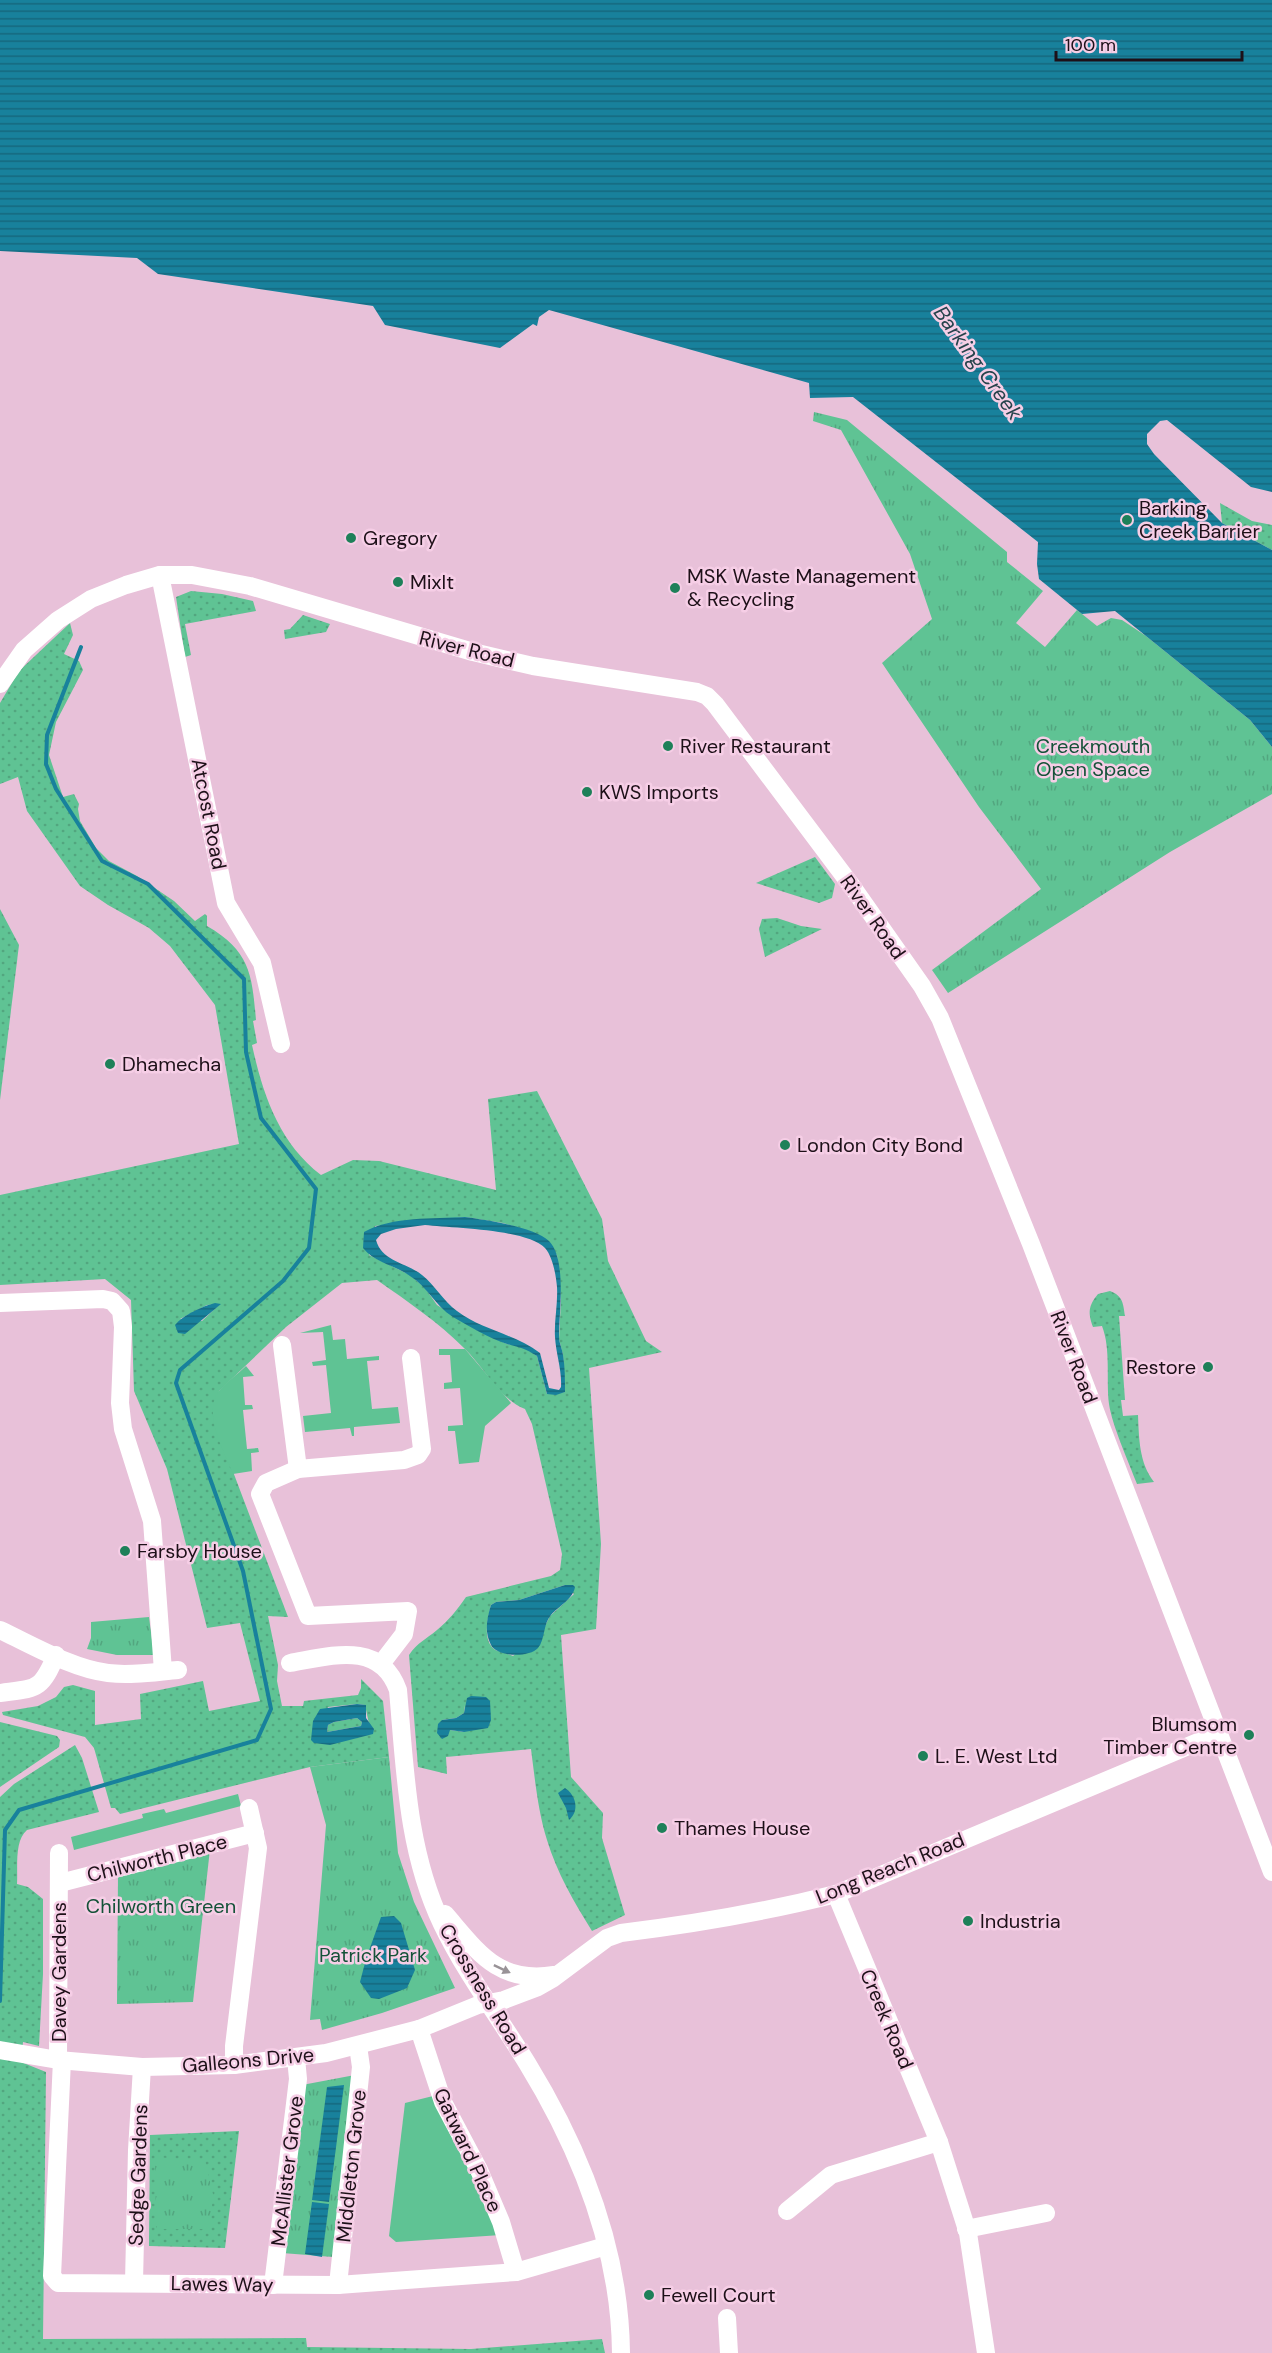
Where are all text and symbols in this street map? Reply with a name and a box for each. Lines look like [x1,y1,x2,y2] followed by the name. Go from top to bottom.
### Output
[1056,24,1242,62] scale bar
[1065,33,1116,57] text: 100 m
[927,300,1029,426] water label: Barking Creek
[1139,495,1260,544] place label: Barking Creek Barrier
[1120,513,1134,527] marker: Barking Creek Barrier
[363,525,438,551] place label: Gregory
[344,531,358,545] marker: Gregory
[687,563,916,612] place label: MSK Waste Management & Recycling
[410,569,454,595] place label: MixIt
[391,575,405,589] marker: MixIt
[668,581,682,595] marker: MSK Waste Management & Recycling
[417,625,517,673] street label: River Road
[680,733,831,759] place label: River Restaurant
[1036,733,1150,782] park label: Creekmouth Open Space
[661,739,675,753] marker: River Restaurant
[185,756,233,872] street label: Atcost Road
[599,779,719,805] place label: KWS Imports
[580,785,594,799] marker: KWS Imports
[834,870,912,964] street label: River Road
[122,1051,221,1077] place label: Dhamecha
[103,1057,117,1071] marker: Dhamecha
[797,1132,963,1158] place label: London City Bond
[778,1138,792,1152] marker: London City Bond
[1044,1307,1104,1407] street label: River Road
[1126,1354,1196,1380] place label: Restore
[1201,1360,1215,1374] marker: Restore
[137,1538,262,1564] place label: Farsby House
[118,1544,132,1558] marker: Farsby House
[1103,1711,1237,1760] place label: Blumsom Timber Centre
[1242,1728,1256,1742] marker: Blumsom Timber Centre
[935,1743,1058,1769] place label: L. E. West Ltd
[916,1749,930,1763] marker: L. E. West Ltd
[674,1815,810,1841] place label: Thames House
[655,1821,669,1835] marker: Thames House
[812,1826,968,1910] street label: Long Reach Road
[84,1828,230,1888] street label: Chilworth Place
[86,1893,236,1919] park label: Chilworth Green
[46,1902,72,2042] street label: Davey Gardens
[980,1908,1061,1934] place label: Industria
[961,1914,975,1928] marker: Industria
[434,1919,532,2059] street label: Crossness Road
[319,1942,427,1968] park label: Patrick Park
[494,1965,511,1974] one-way arrow
[854,1965,920,2073] street label: Creek Road
[181,2041,315,2079] street label: Galleons Drive
[428,2084,508,2216] street label: Gatward Place
[330,2088,372,2244] street label: Middleton Grove
[265,2094,309,2248] street label: McAllister Grove
[123,2104,153,2246] street label: Sedge Gardens
[170,2270,274,2298] street label: Lawes Way
[661,2282,776,2308] place label: Fewell Court
[642,2288,656,2302] marker: Fewell Court

